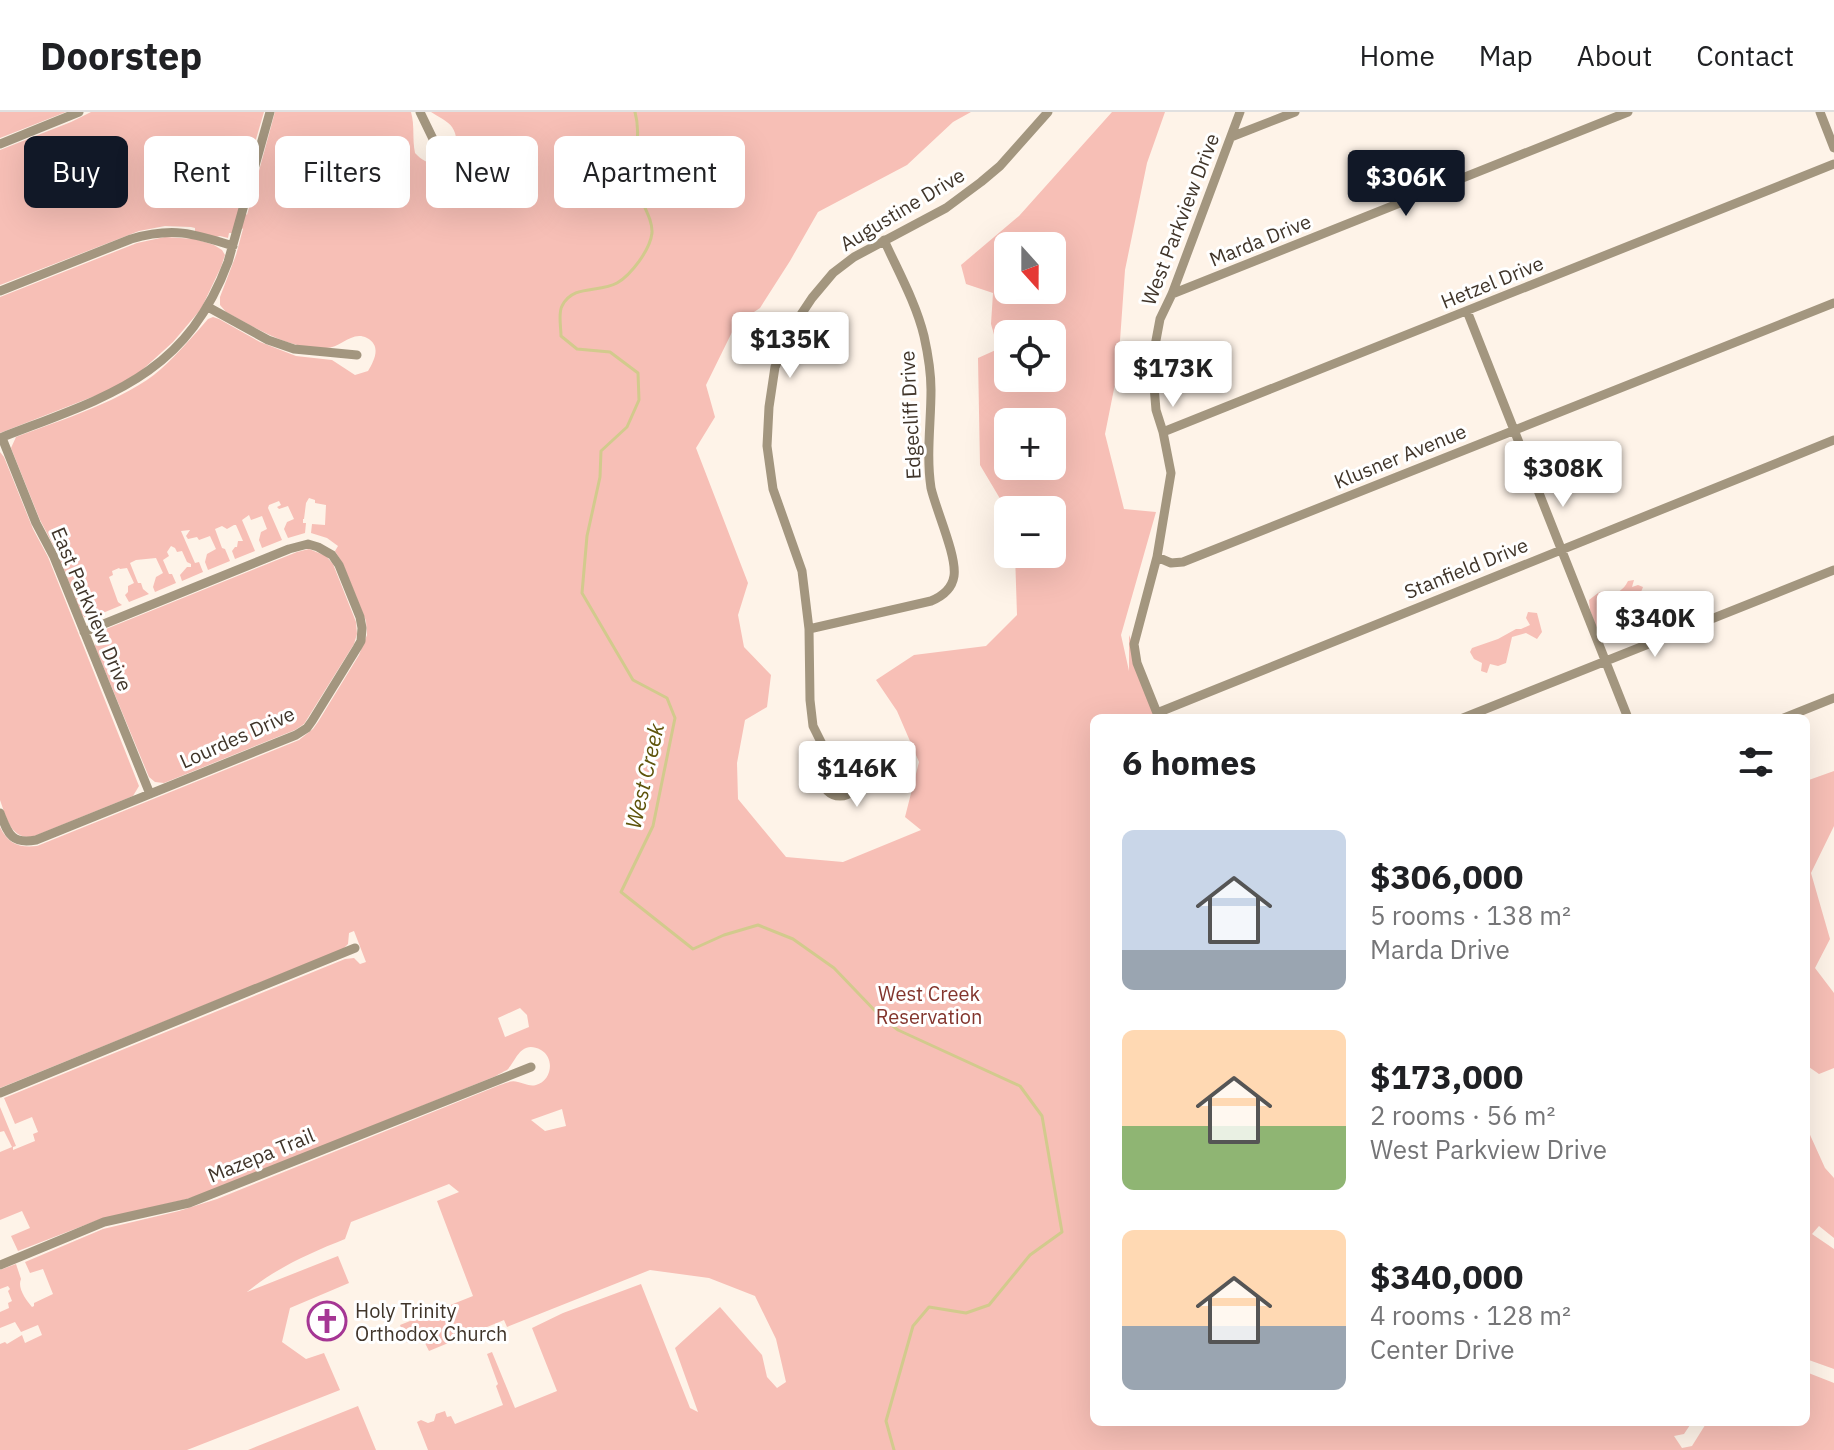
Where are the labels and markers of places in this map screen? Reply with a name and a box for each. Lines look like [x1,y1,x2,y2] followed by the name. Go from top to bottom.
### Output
[1350,150,1462,218] pin: $306K
[734,312,846,380] pin: $135K
[1117,341,1229,409] pin: $173K
[1507,441,1619,509] pin: $308K
[1599,591,1711,659] pin: $340K
[801,741,913,809] pin: $146K
[355,1297,507,1347] place label: Holy Trinity Orthodox Church
[306,1300,348,1342] church icon: Holy Trinity Orthodox Church

